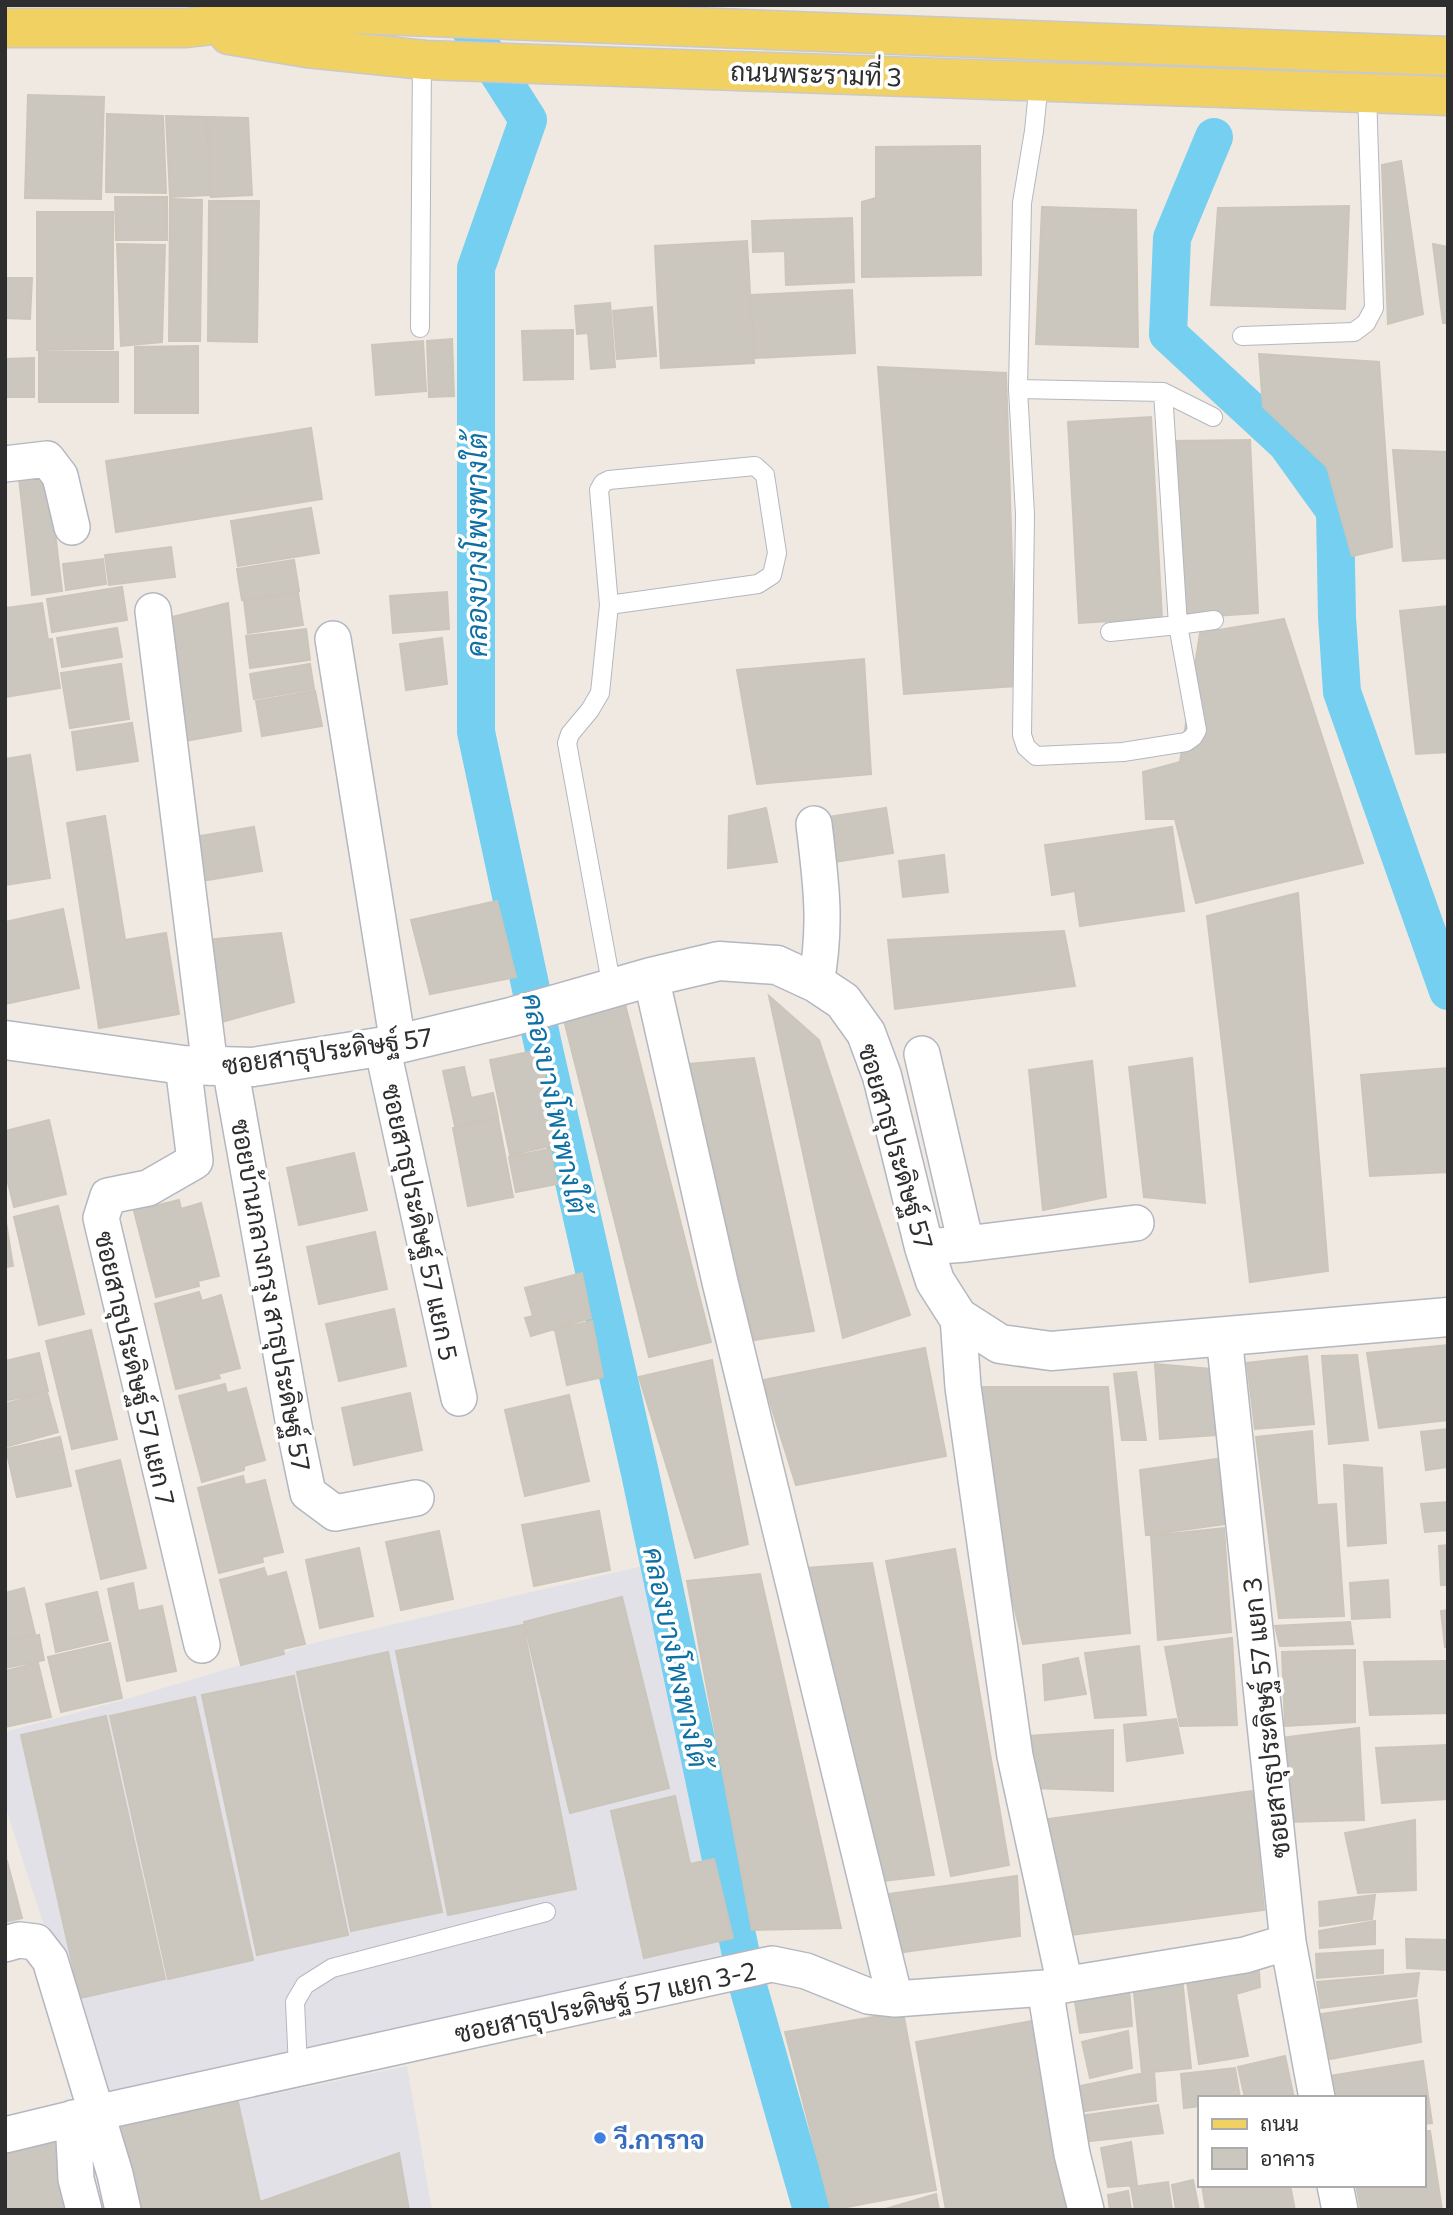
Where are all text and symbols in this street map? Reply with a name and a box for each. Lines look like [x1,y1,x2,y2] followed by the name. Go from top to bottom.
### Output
[730,50,902,91] street label: ถนนพระรามที่ 3
[458,428,493,657] water label: คลองบางโพงพางใต้
[516,989,598,1221] water label: คลองบางโพงพางใต้
[220,1020,435,1084] street label: ซอยสาธุประดิษฐ์ 57
[849,1040,941,1253] street label: ซอยสาธุประดิษฐ์ 57
[373,1081,465,1364] street label: ซอยสาธุประดิษฐ์ 57 แยก 5
[222,1117,318,1474] street label: ซอยบ้านกลางกรุง สาธุประดิษฐ์ 57
[85,1228,183,1509] street label: ซอยสาธุประดิษฐ์ 57 แยก 7
[637,1543,719,1775] water label: คลองบางโพงพางใต้
[1235,1576,1299,1860] street label: ซอยสาธุประดิษฐ์ 57 แยก 3
[452,1954,759,2052] street label: ซอยสาธุประดิษฐ์ 57 แยก 3-2
[1198,2096,1425,2187] legend
[1260,2110,1299,2135] text: ถนน
[613,2123,705,2154] place label: วี.การาจ
[592,2130,608,2146] marker: วี.การาจ
[1260,2145,1316,2170] text: อาคาร

